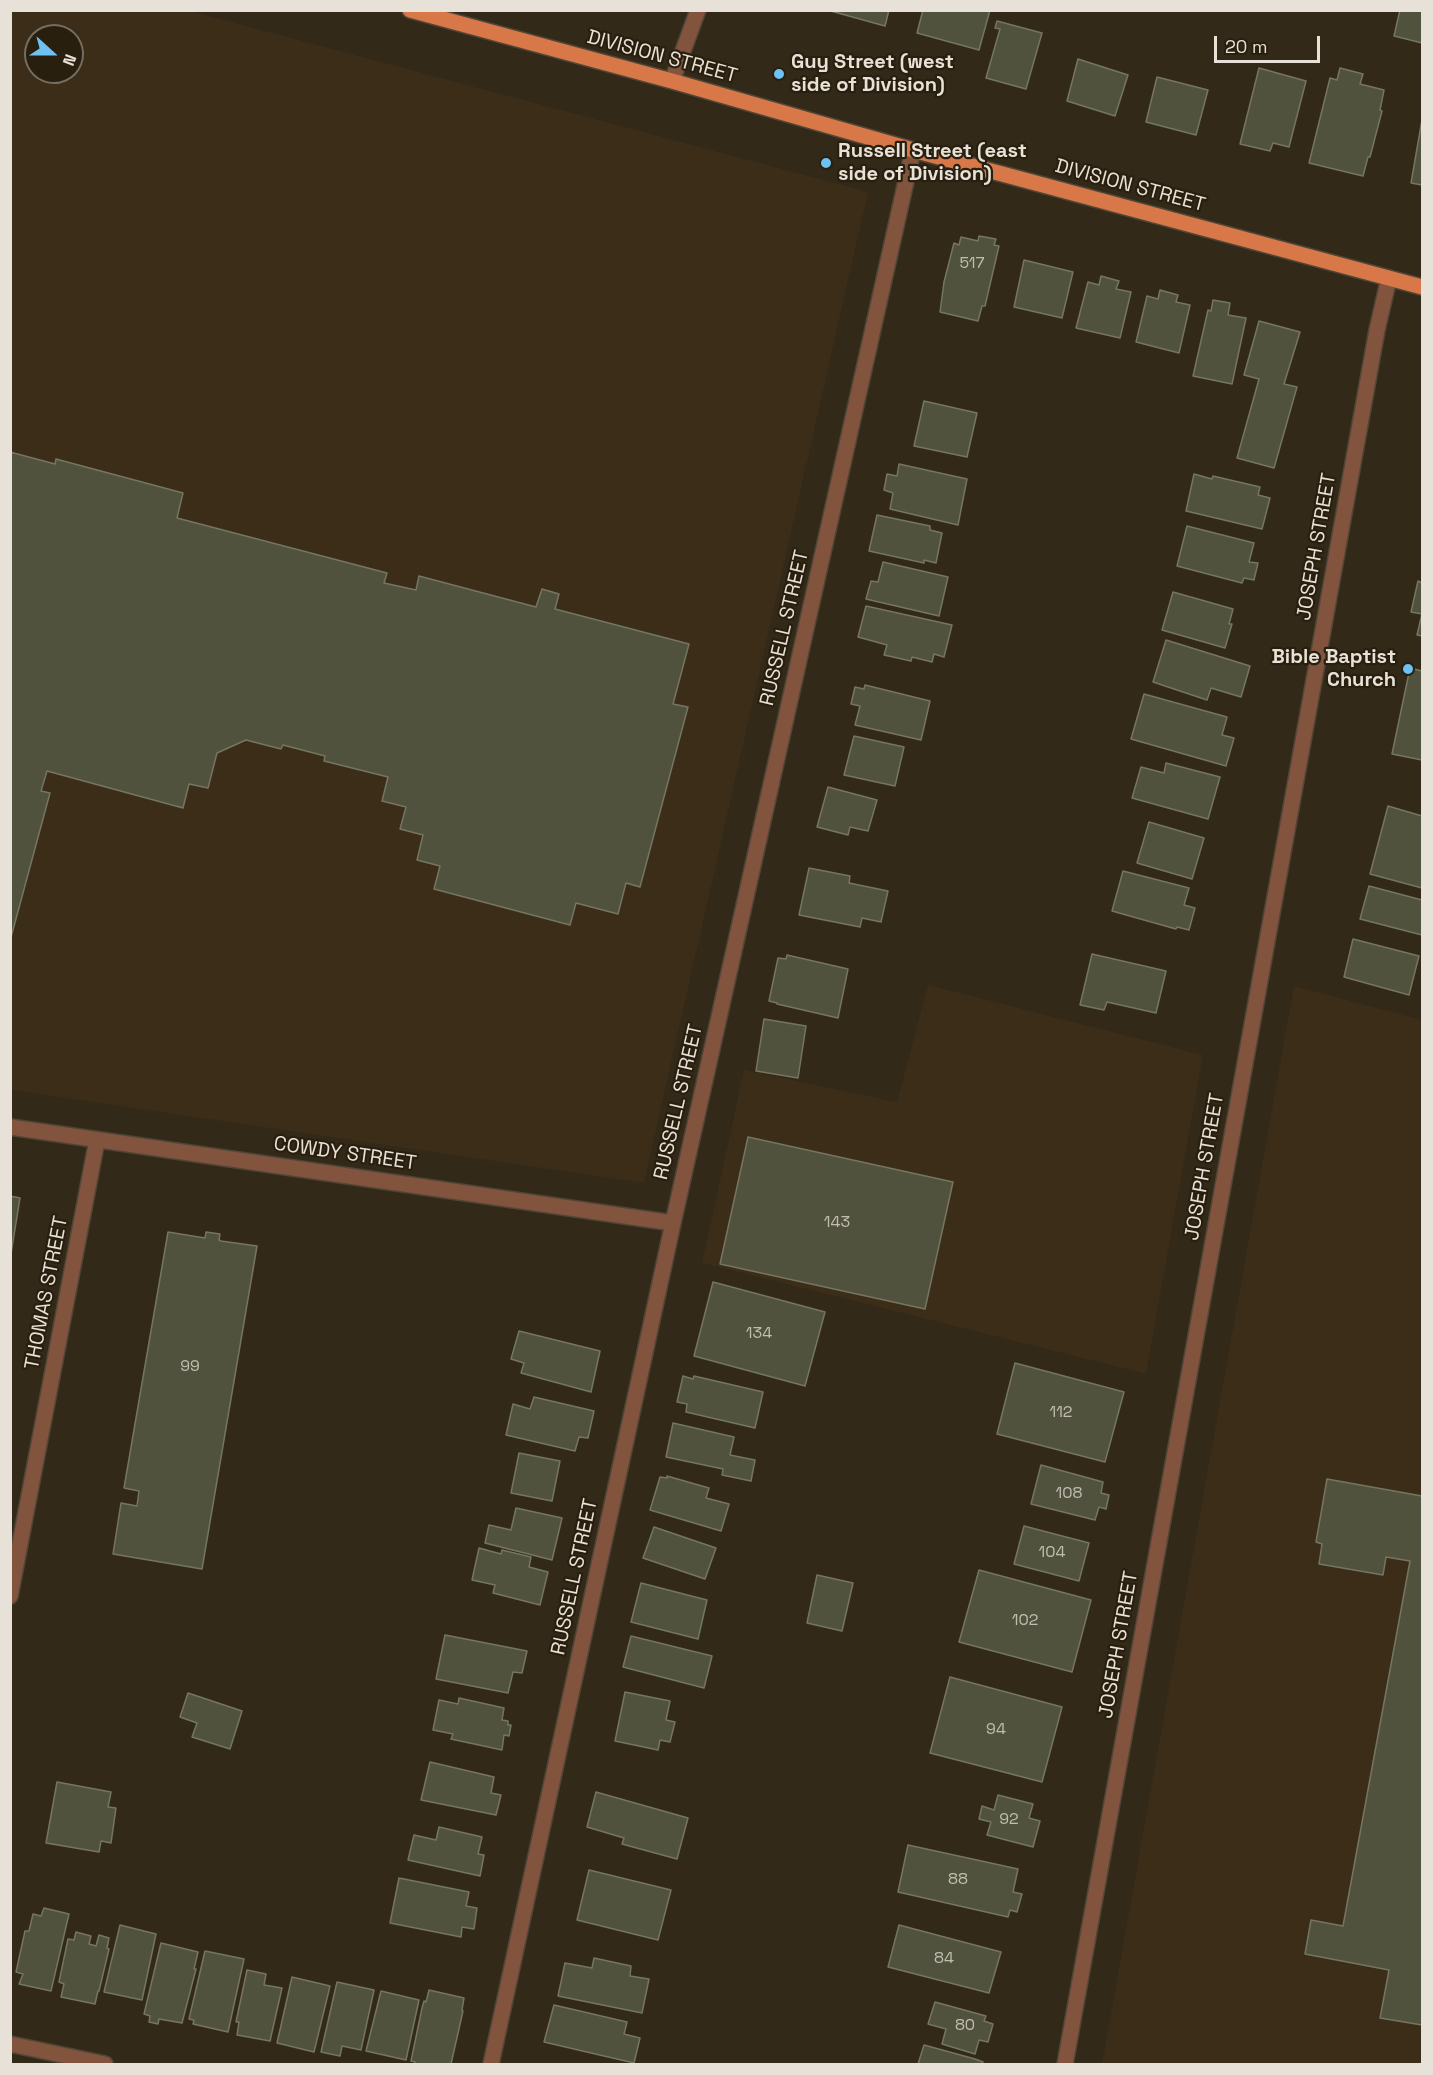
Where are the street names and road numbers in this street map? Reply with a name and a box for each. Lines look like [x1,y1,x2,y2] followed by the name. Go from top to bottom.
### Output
[584,25,740,89] street label: DIVISION STREET
[1052,154,1208,218] street label: DIVISION STREET
[1292,472,1342,622] street label: JOSEPH STREET
[755,548,815,708] street label: RUSSELL STREET
[649,1022,709,1182] street label: RUSSELL STREET
[1180,1092,1230,1242] street label: JOSEPH STREET
[272,1132,418,1176] street label: COWDY STREET
[20,1214,74,1372] street label: THOMAS STREET
[547,1497,603,1657] street label: RUSSELL STREET
[1094,1570,1144,1720] street label: JOSEPH STREET

